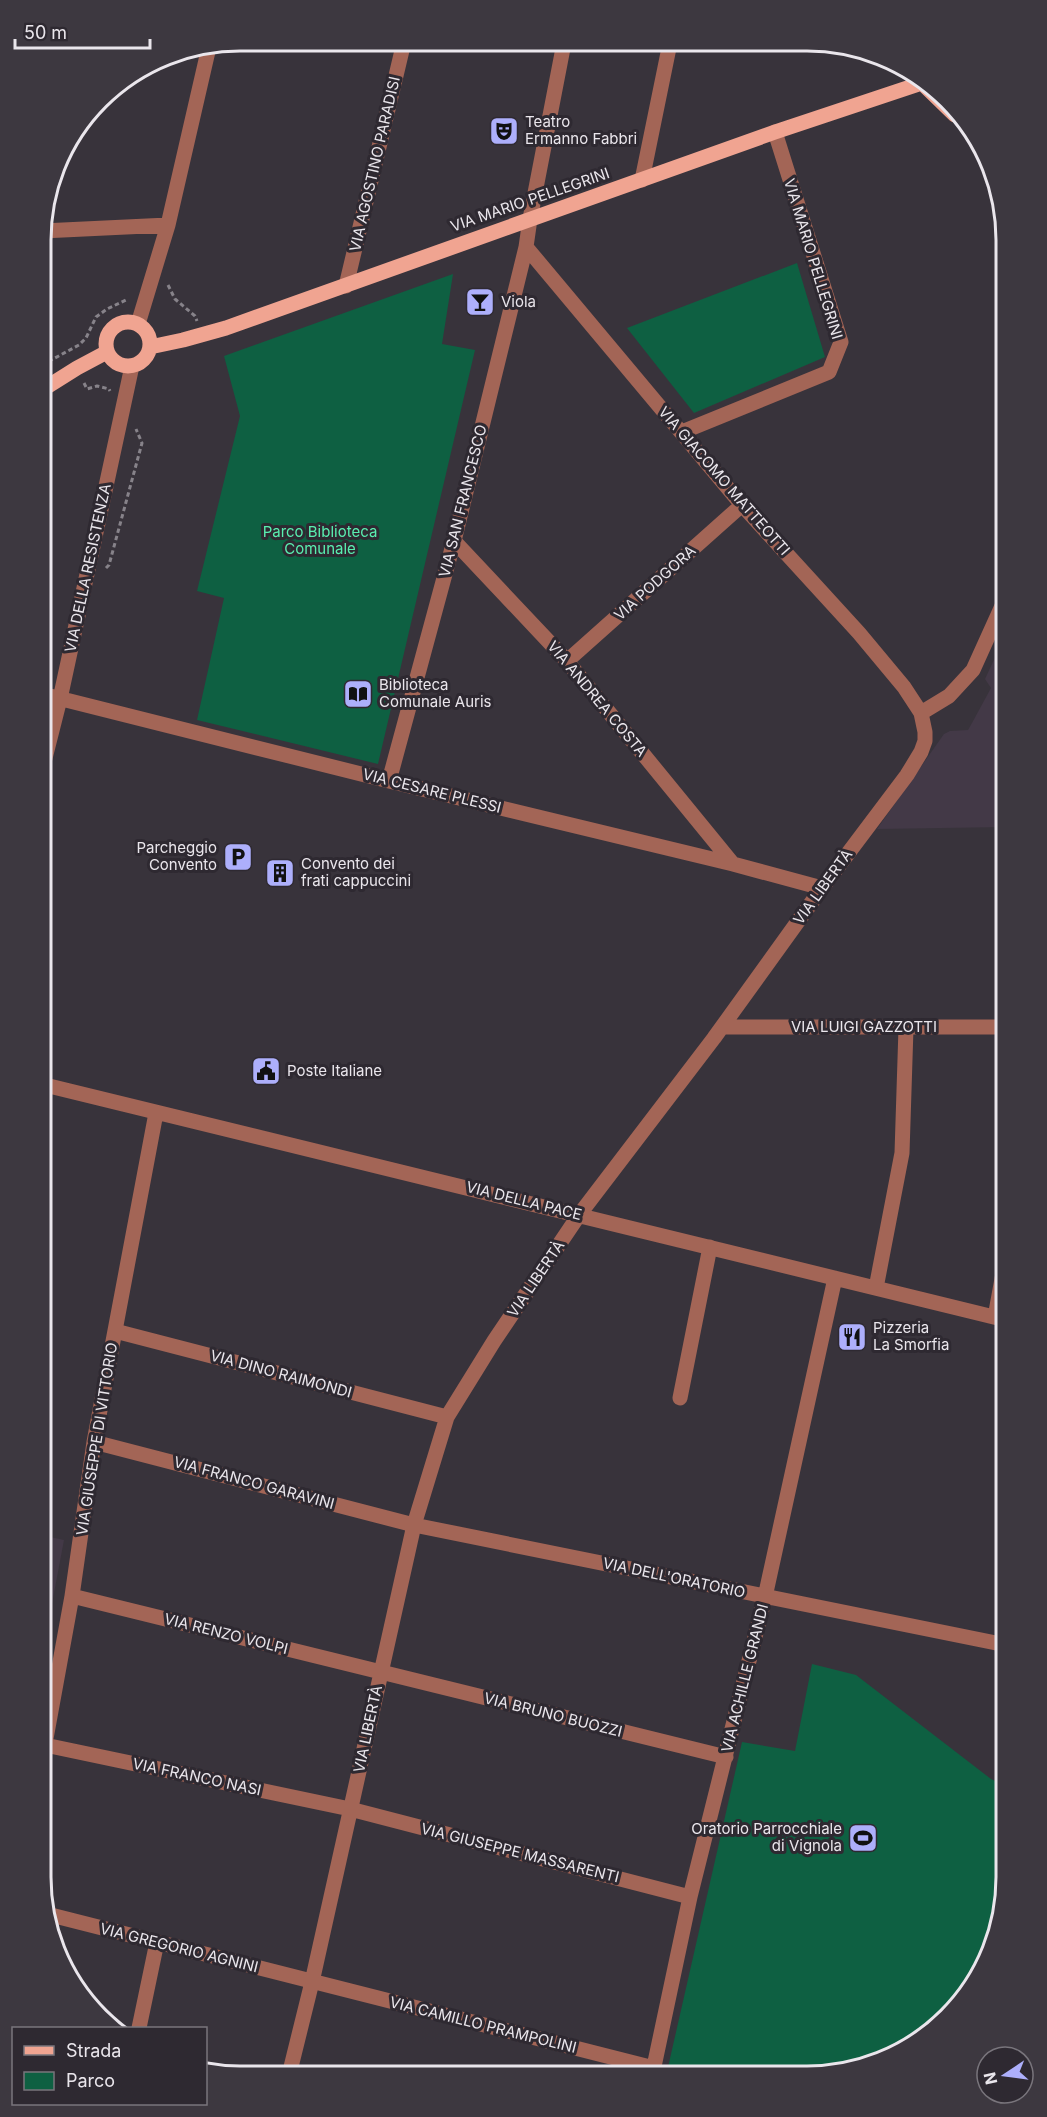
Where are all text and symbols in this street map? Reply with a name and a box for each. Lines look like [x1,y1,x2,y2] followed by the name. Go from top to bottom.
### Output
[15,12,150,50] scale bar
[24,22,67,43] text: 50 m
[345,74,404,253] street label: VIA AGOSTINO PARADISI
[525,112,637,148] place label: Teatro Ermanno Fabbri
[488,115,520,147] theatre icon: Teatro Ermanno Fabbri
[448,163,612,236] street label: VIA MARIO PELLEGRINI
[780,176,847,341] street label: VIA MARIO PELLEGRINI
[464,286,496,318] bar icon: Viola
[501,292,536,311] place label: Viola
[655,402,794,559] street label: VIA GIACOMO MATTEOTTI
[434,423,491,579] street label: VIA SAN FRANCESCO
[60,482,115,654] street label: VIA DELLA RESISTENZA
[263,522,377,558] park label: Parco Biblioteca Comunale
[610,541,699,624] street label: VIA PODGORA
[543,637,651,761] street label: VIA ANDREA COSTA
[379,675,492,711] place label: Biblioteca Comunale Auris
[342,678,374,710] library icon: Biblioteca Comunale Auris
[361,764,503,817] street label: VIA CESARE PLESSI
[136,838,217,874] place label: Parcheggio Convento
[222,841,254,873] parking icon: Parcheggio Convento
[789,845,856,928] street label: VIA LIBERTÀ
[301,854,411,890] place label: Convento dei frati cappuccini
[264,857,296,889] building icon: Convento dei frati cappuccini
[791,1017,937,1036] street label: VIA LUIGI GAZZOTTI
[250,1055,282,1087] public building icon: Poste Italiane
[287,1061,382,1080] place label: Poste Italiane
[464,1177,584,1224] street label: VIA DELLA PACE
[503,1237,568,1321] street label: VIA LIBERTÀ
[873,1318,949,1354] place label: Pizzeria La Smorfia
[836,1321,868,1353] restaurant icon: Pizzeria La Smorfia
[72,1341,121,1537] street label: VIA GIUSEPPE DI VITTORIO
[208,1345,354,1402] street label: VIA DINO RAIMONDI
[172,1452,337,1513] street label: VIA FRANCO GARAVINI
[601,1553,747,1602] street label: VIA DELL'ORATORIO
[717,1602,772,1754] street label: VIA ACHILLE GRANDI
[162,1609,290,1658] street label: VIA RENZO VOLPI
[349,1684,386,1774] street label: VIA LIBERTÀ
[482,1688,624,1741] street label: VIA BRUNO BUOZZI
[131,1754,263,1799] street label: VIA FRANCO NASI
[419,1819,621,1886] street label: VIA GIUSEPPE MASSARENTI
[691,1819,842,1855] place label: Oratorio Parrocchiale di Vignola
[847,1822,879,1854] sports icon: Oratorio Parrocchiale di Vignola
[98,1919,260,1976] street label: VIA GREGORIO AGNINI
[388,1992,578,2057] street label: VIA CAMILLO PRAMPOLINI
[12,2027,207,2105] legend
[66,2040,121,2061] text: Strada
[975,2045,1035,2105] north arrow
[66,2070,115,2091] text: Parco
[979,2070,1002,2087] text: N

